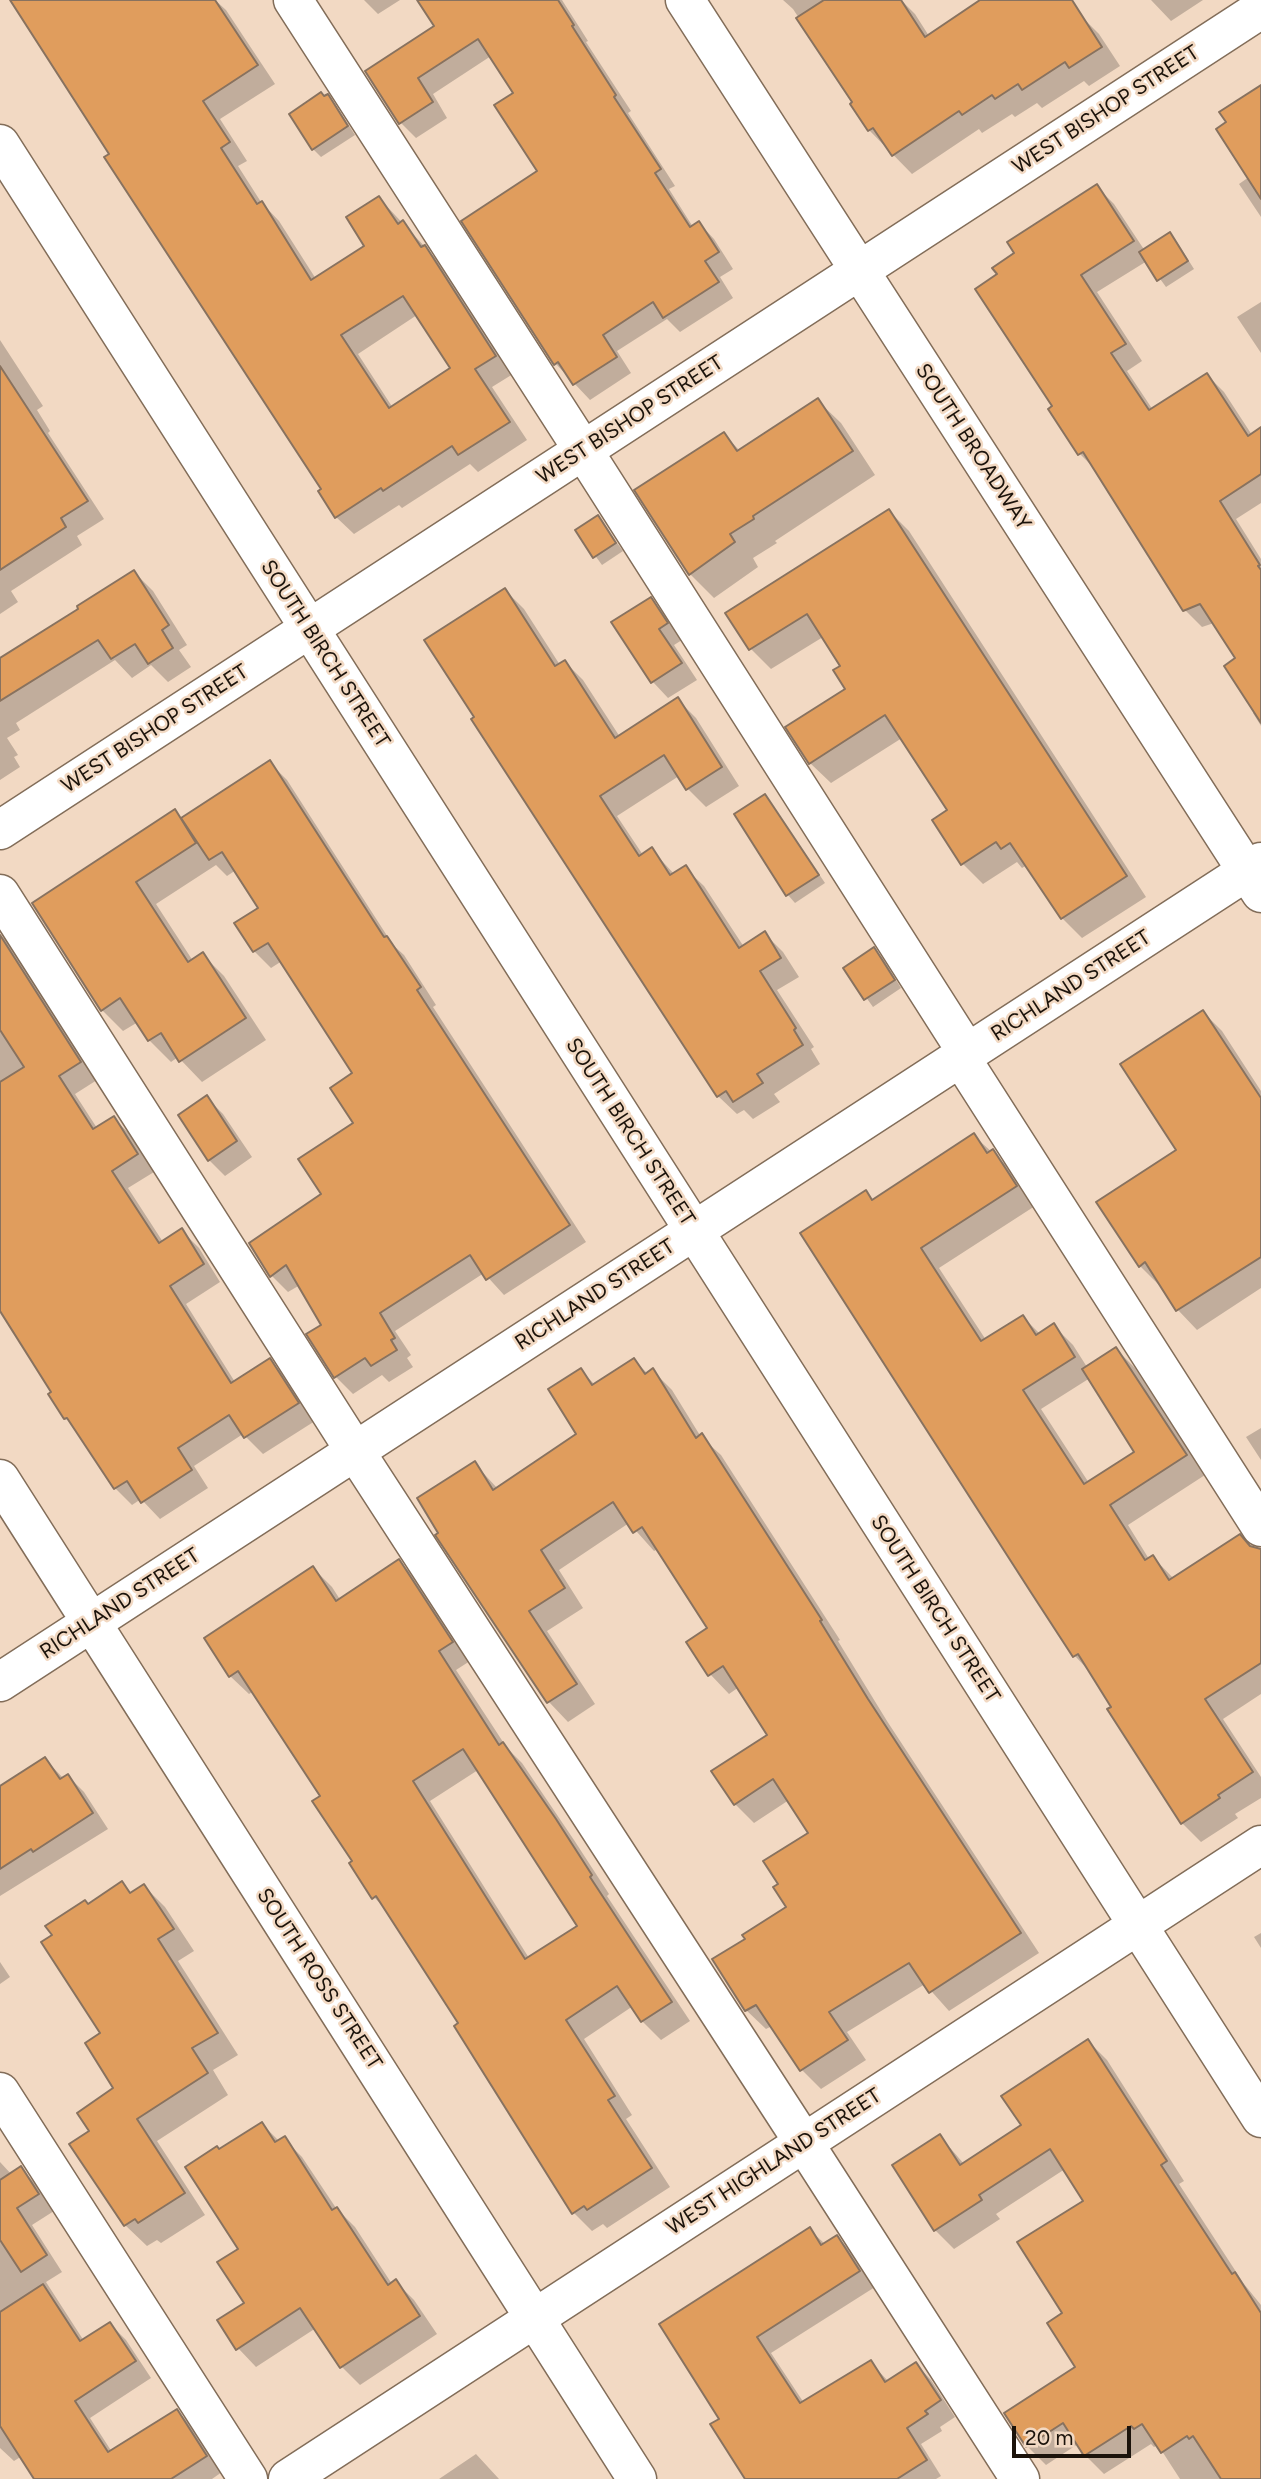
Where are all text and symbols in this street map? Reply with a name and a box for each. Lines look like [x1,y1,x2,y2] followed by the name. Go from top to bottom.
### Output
[1008,40,1204,180] street label: WEST BISHOP STREET
[532,350,728,490] street label: WEST BISHOP STREET
[910,359,1036,535] street label: SOUTH BROADWAY
[255,556,395,752] street label: SOUTH BIRCH STREET
[57,659,253,799] street label: WEST BISHOP STREET
[987,925,1155,1047] street label: RICHLAND STREET
[560,1034,700,1230] street label: SOUTH BIRCH STREET
[511,1234,679,1356] street label: RICHLAND STREET
[865,1511,1005,1707] street label: SOUTH BIRCH STREET
[36,1543,204,1665] street label: RICHLAND STREET
[251,1884,387,2074] street label: SOUTH ROSS STREET
[662,2083,886,2241] street label: WEST HIGHLAND STREET
[1016,2412,1135,2456] scale bar
[1025,2425,1073,2450] text: 20 m

